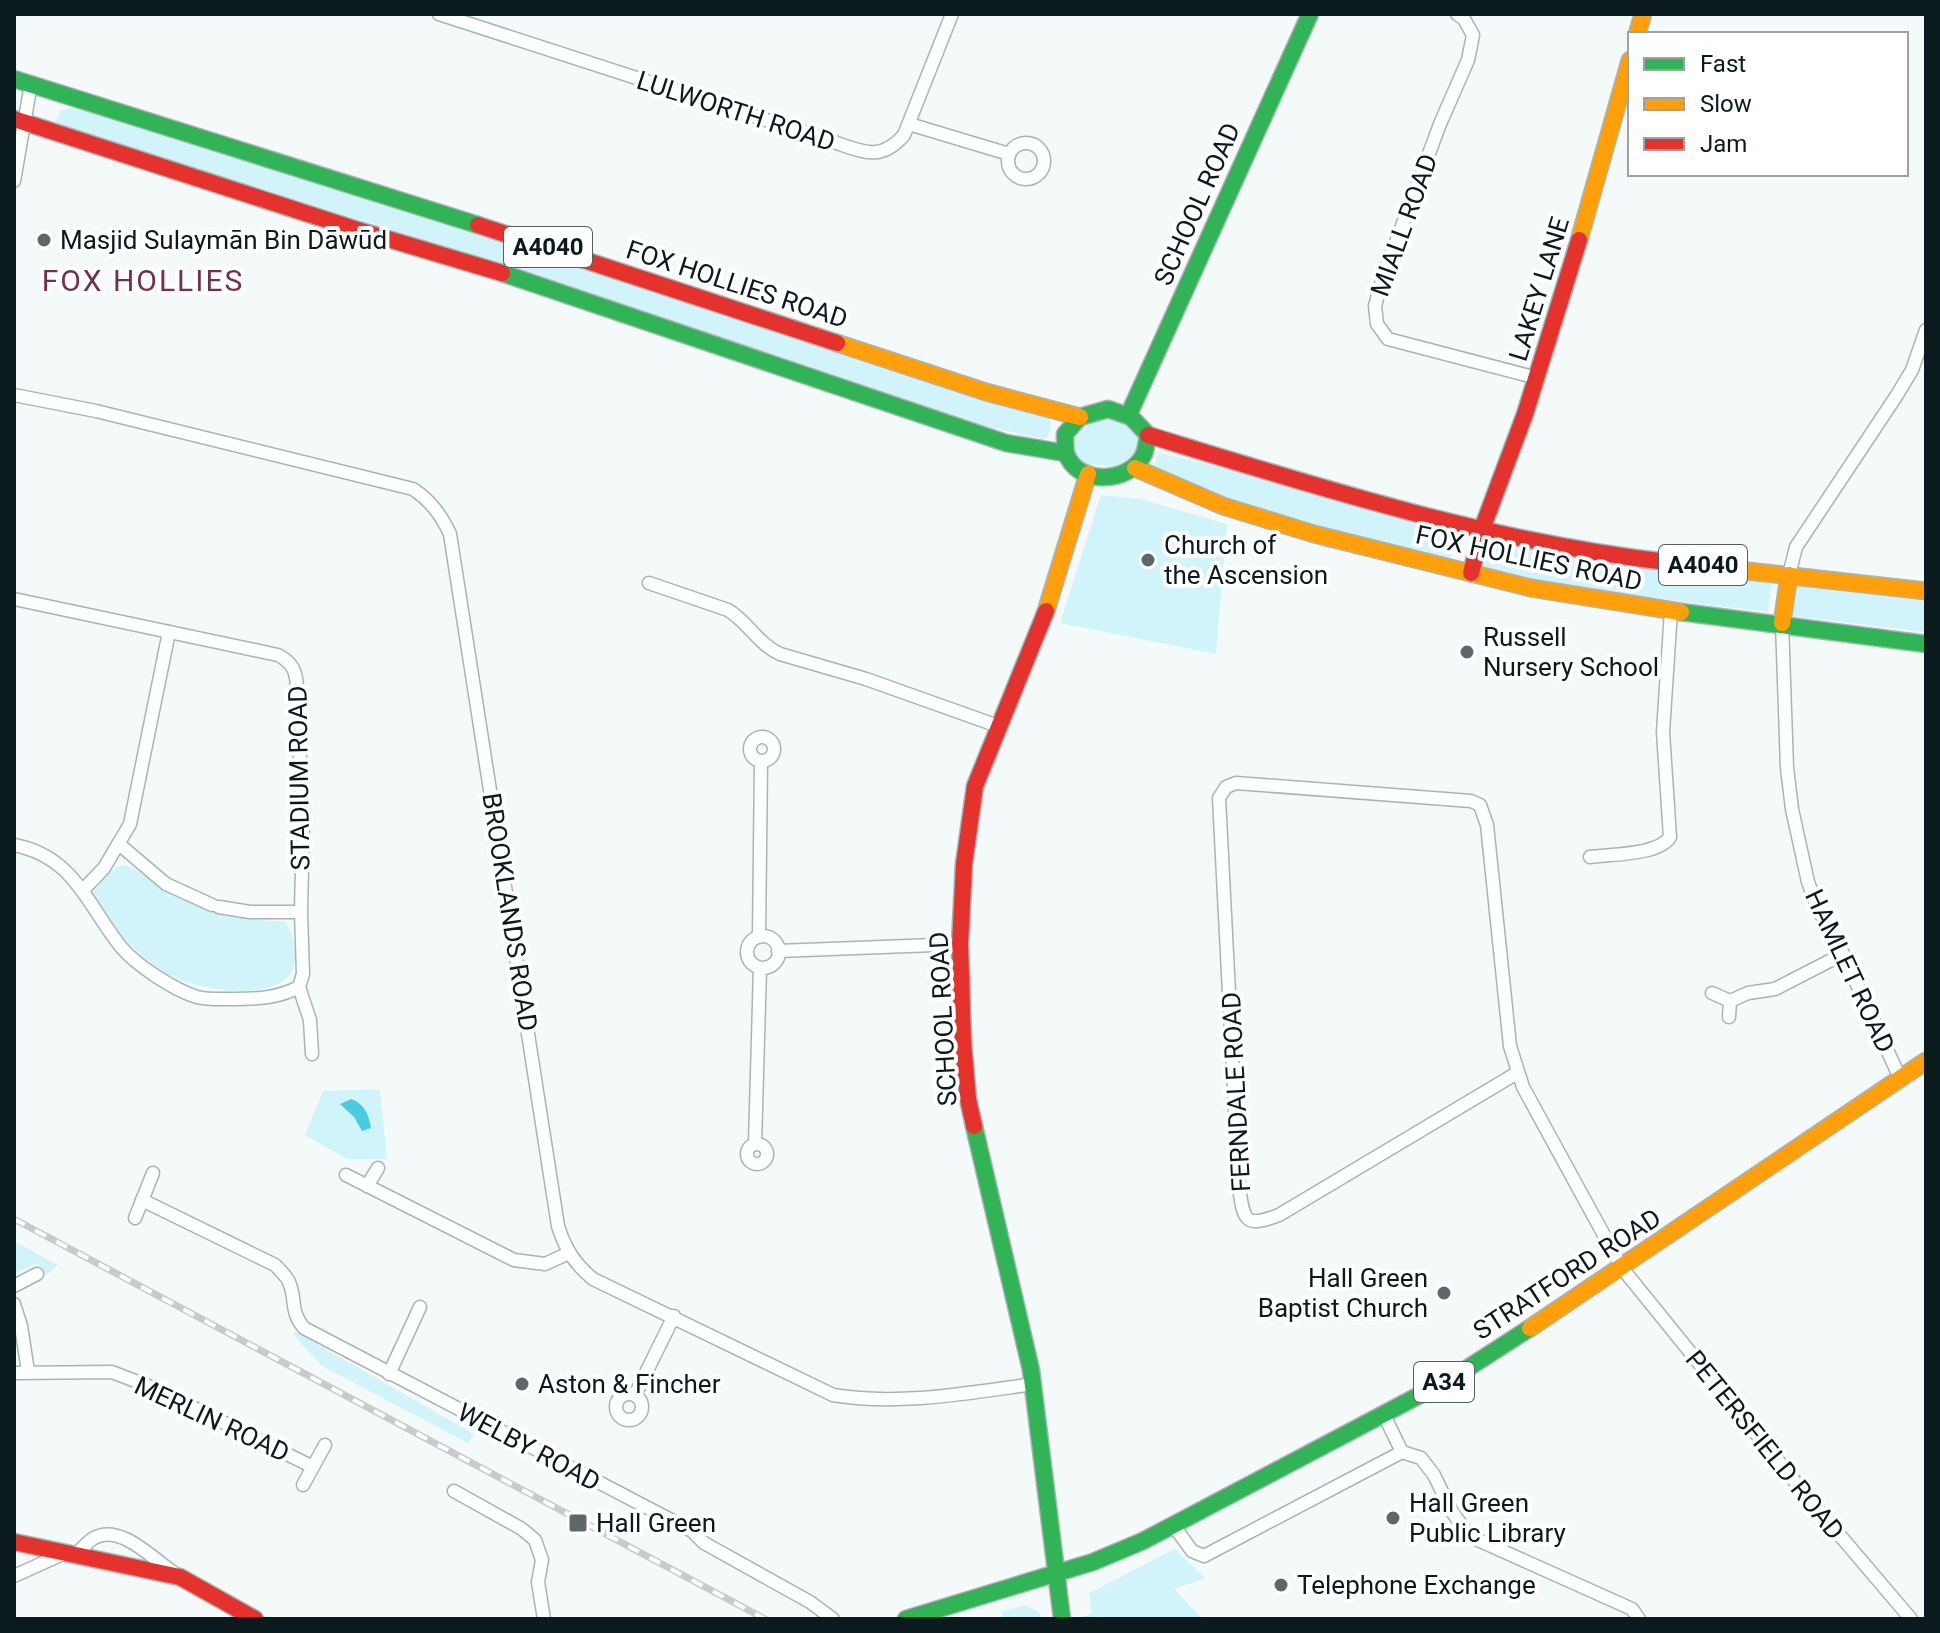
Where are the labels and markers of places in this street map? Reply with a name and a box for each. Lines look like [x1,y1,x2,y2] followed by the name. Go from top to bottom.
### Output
[60,225,387,255] place label: Masjid Sulaymān Bin Dāwūd
[35,231,53,249] marker: Masjid Sulaymān Bin Dāwūd
[1164,530,1328,590] place label: Church of the Ascension
[1139,551,1157,569] marker: Church of the Ascension
[1483,622,1659,682] place label: Russell Nursery School
[1458,643,1476,661] marker: Russell Nursery School
[1258,1263,1428,1323] place label: Hall Green Baptist Church
[1435,1284,1453,1302] marker: Hall Green Baptist Church
[538,1369,721,1399] place label: Aston & Fincher
[513,1375,531,1393] marker: Aston & Fincher
[1409,1488,1566,1548] place label: Hall Green Public Library
[596,1508,716,1538] place label: Hall Green
[1384,1509,1402,1527] marker: Hall Green Public Library
[567,1512,589,1534] marker: Hall Green
[1297,1570,1536,1600] place label: Telephone Exchange
[1272,1576,1290,1594] marker: Telephone Exchange

